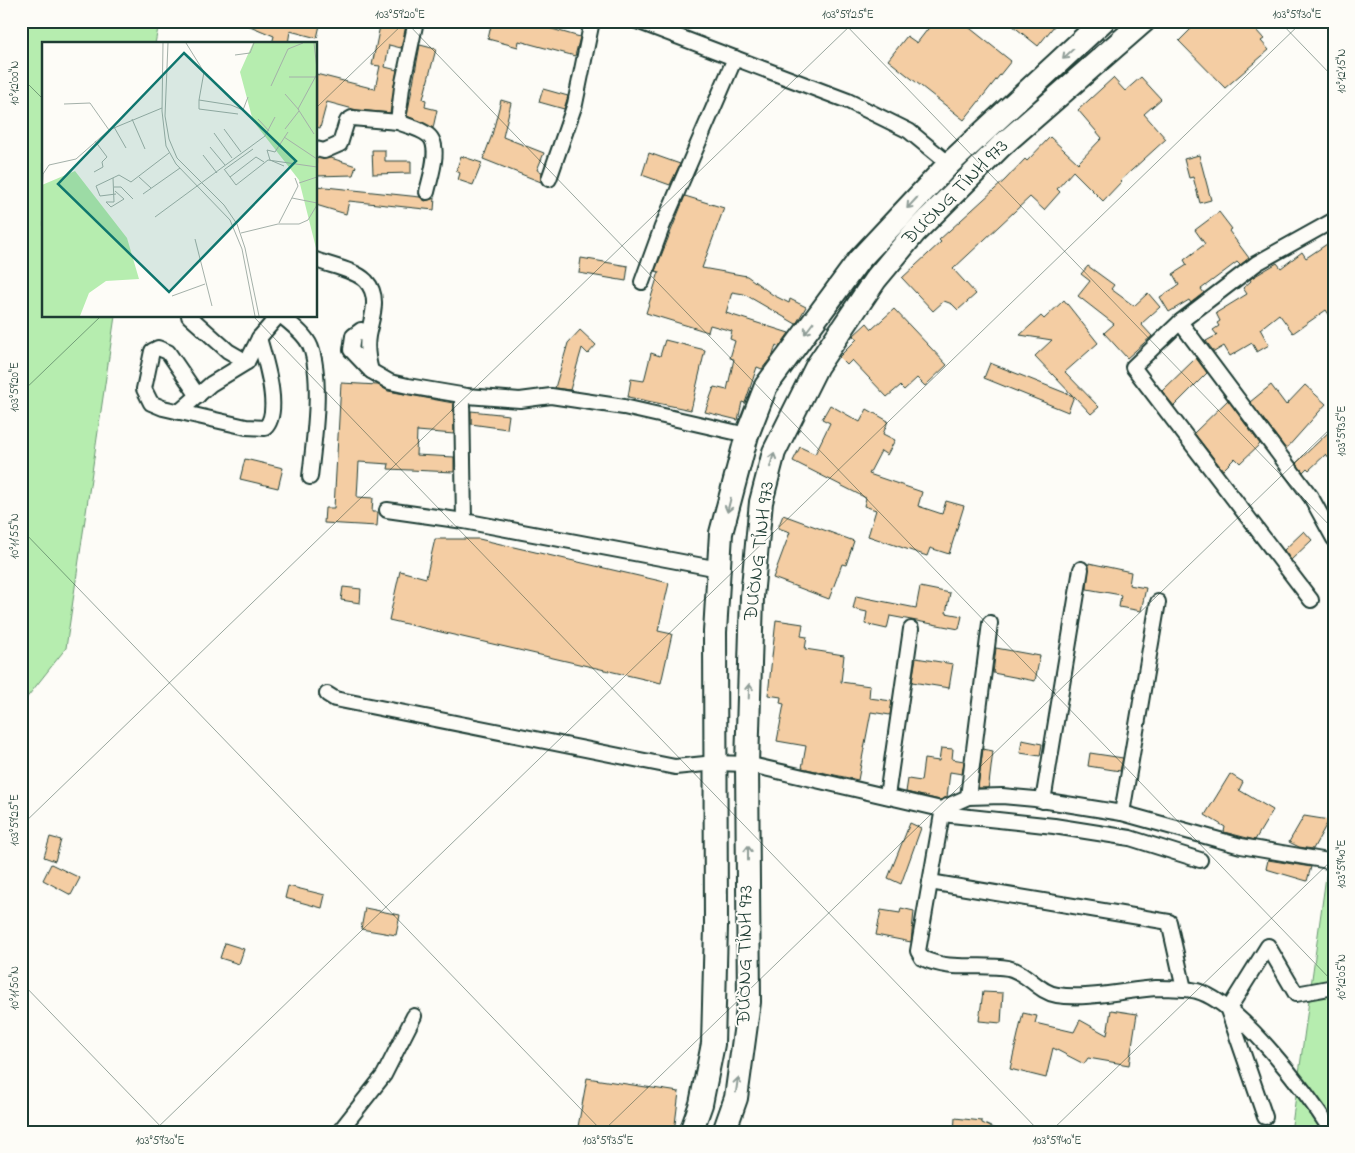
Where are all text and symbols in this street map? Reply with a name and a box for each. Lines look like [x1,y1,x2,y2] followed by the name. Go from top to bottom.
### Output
[375,6,425,24] text: 103°59'20"E
[822,6,874,24] text: 103°59'25"E
[1272,6,1322,24] text: 103°59'30"E
[42,42,318,318] inset map
[1061,48,1074,60] one-way arrow
[1333,49,1351,93] text: 10°12'15"N
[6,61,24,105] text: 10°12'00"N
[895,133,1016,254] street label: ĐƯỜNG TỈNH 973
[906,196,918,209] one-way arrow
[804,321,814,335] one-way arrow
[6,362,24,412] text: 103°59'20"E
[1333,406,1351,456] text: 103°59'35"E
[768,453,777,469] one-way arrow
[737,480,783,623] street label: ĐƯỜNG TỈNH 973
[723,497,733,513] one-way arrow
[6,513,24,559] text: 10°11'55"N
[744,683,754,700] one-way arrow
[6,794,24,846] text: 103°59'25"E
[1333,839,1351,889] text: 103°59'40"E
[743,846,753,862] one-way arrow
[730,885,762,1026] street label: ĐƯỜNG TỈNH 973
[1333,954,1351,1000] text: 10°12'05"N
[6,966,24,1010] text: 10°11'50"N
[732,1077,742,1093] one-way arrow
[135,1132,185,1150] text: 103°59'30"E
[583,1132,633,1150] text: 103°59'35"E
[1032,1132,1082,1150] text: 103°59'40"E

